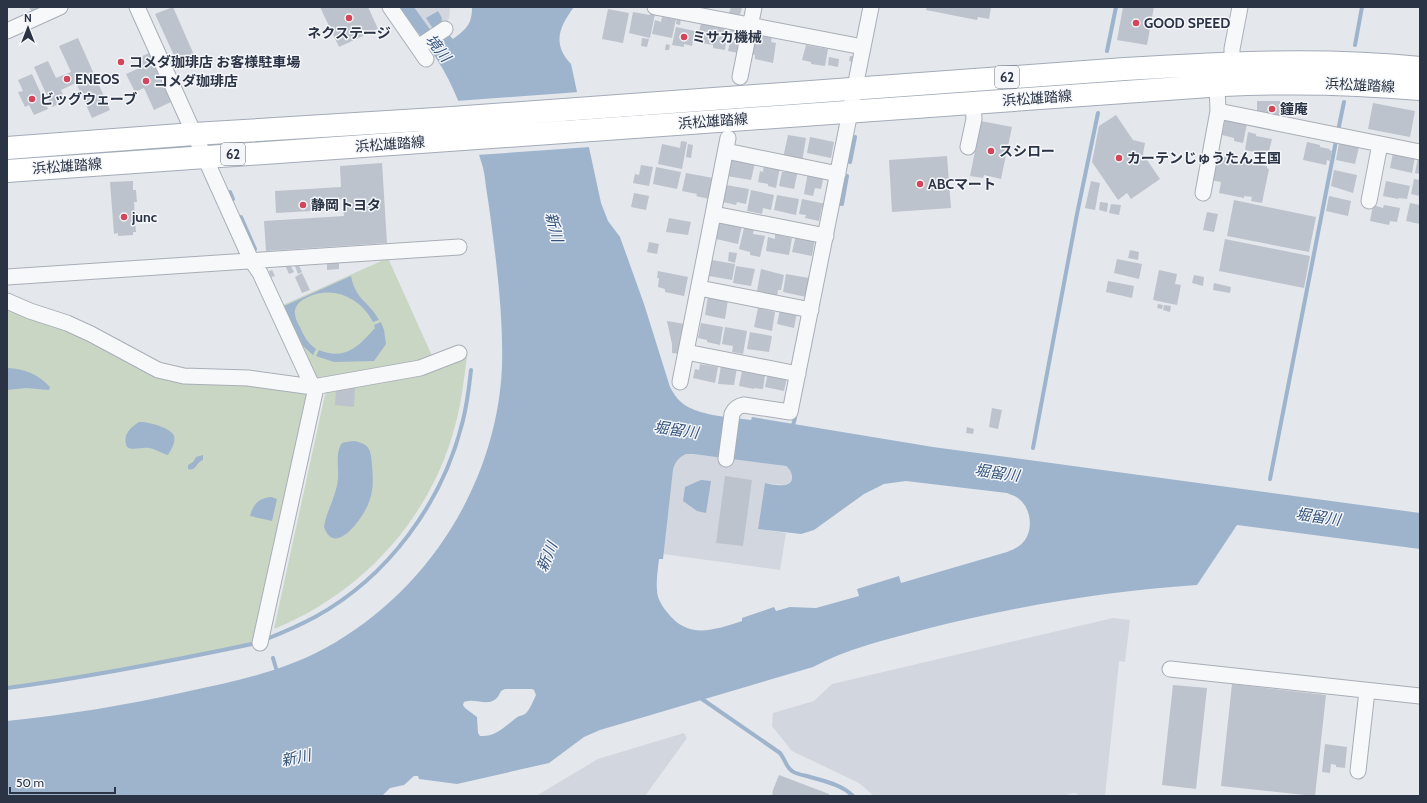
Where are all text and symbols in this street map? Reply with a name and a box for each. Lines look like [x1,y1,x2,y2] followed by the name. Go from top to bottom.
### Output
[8,8,48,48] north arrow
[24,11,32,25] text: N
[344,13,354,23] marker: ネクステージ
[1144,14,1230,32] place label: GOOD SPEED
[1131,18,1141,28] marker: GOOD SPEED
[307,24,391,42] place label: ネクステージ
[692,28,762,46] place label: ミサカ機械
[422,31,456,67] water label: 境川
[679,32,689,42] marker: ミサカ機械
[129,53,300,71] place label: コメダ珈琲店 お客様駐車場
[116,57,126,67] marker: コメダ珈琲店 お客様駐車場
[995,66,1019,88] road number: 62
[75,70,119,88] place label: ENEOS
[154,72,238,90] place label: コメダ珈琲店
[62,74,72,84] marker: ENEOS
[1325,74,1395,96] street label: 浜松雄踏線
[141,76,151,86] marker: コメダ珈琲店
[1001,87,1073,109] street label: 浜松雄踏線
[40,90,137,108] place label: ビッグウェーブ
[27,94,37,104] marker: ビッグウェーブ
[1280,100,1308,118] place label: 鐘庵
[1267,104,1277,114] marker: 鐘庵
[677,110,749,132] street label: 浜松雄踏線
[354,133,426,155] street label: 浜松雄踏線
[999,142,1055,160] place label: スシロー
[221,143,245,165] road number: 62
[986,146,996,156] marker: スシロー
[1127,149,1281,167] place label: カーテンじゅうたん王国
[1114,153,1124,163] marker: カーテンじゅうたん王国
[31,155,103,177] street label: 浜松雄踏線
[928,175,996,193] place label: ABCマート
[915,179,925,189] marker: ABCマート
[311,196,381,214] place label: 静岡トヨタ
[298,200,308,210] marker: 静岡トヨタ
[131,208,158,226] place label: junc
[542,210,567,246] water label: 新川
[119,212,129,222] marker: junc
[652,418,702,442] water label: 堀留川
[973,461,1023,485] water label: 堀留川
[1294,505,1344,529] water label: 堀留川
[533,538,562,574] water label: 新川
[279,746,314,770] water label: 新川
[10,769,115,795] scale bar
[16,775,44,790] text: 50 m

